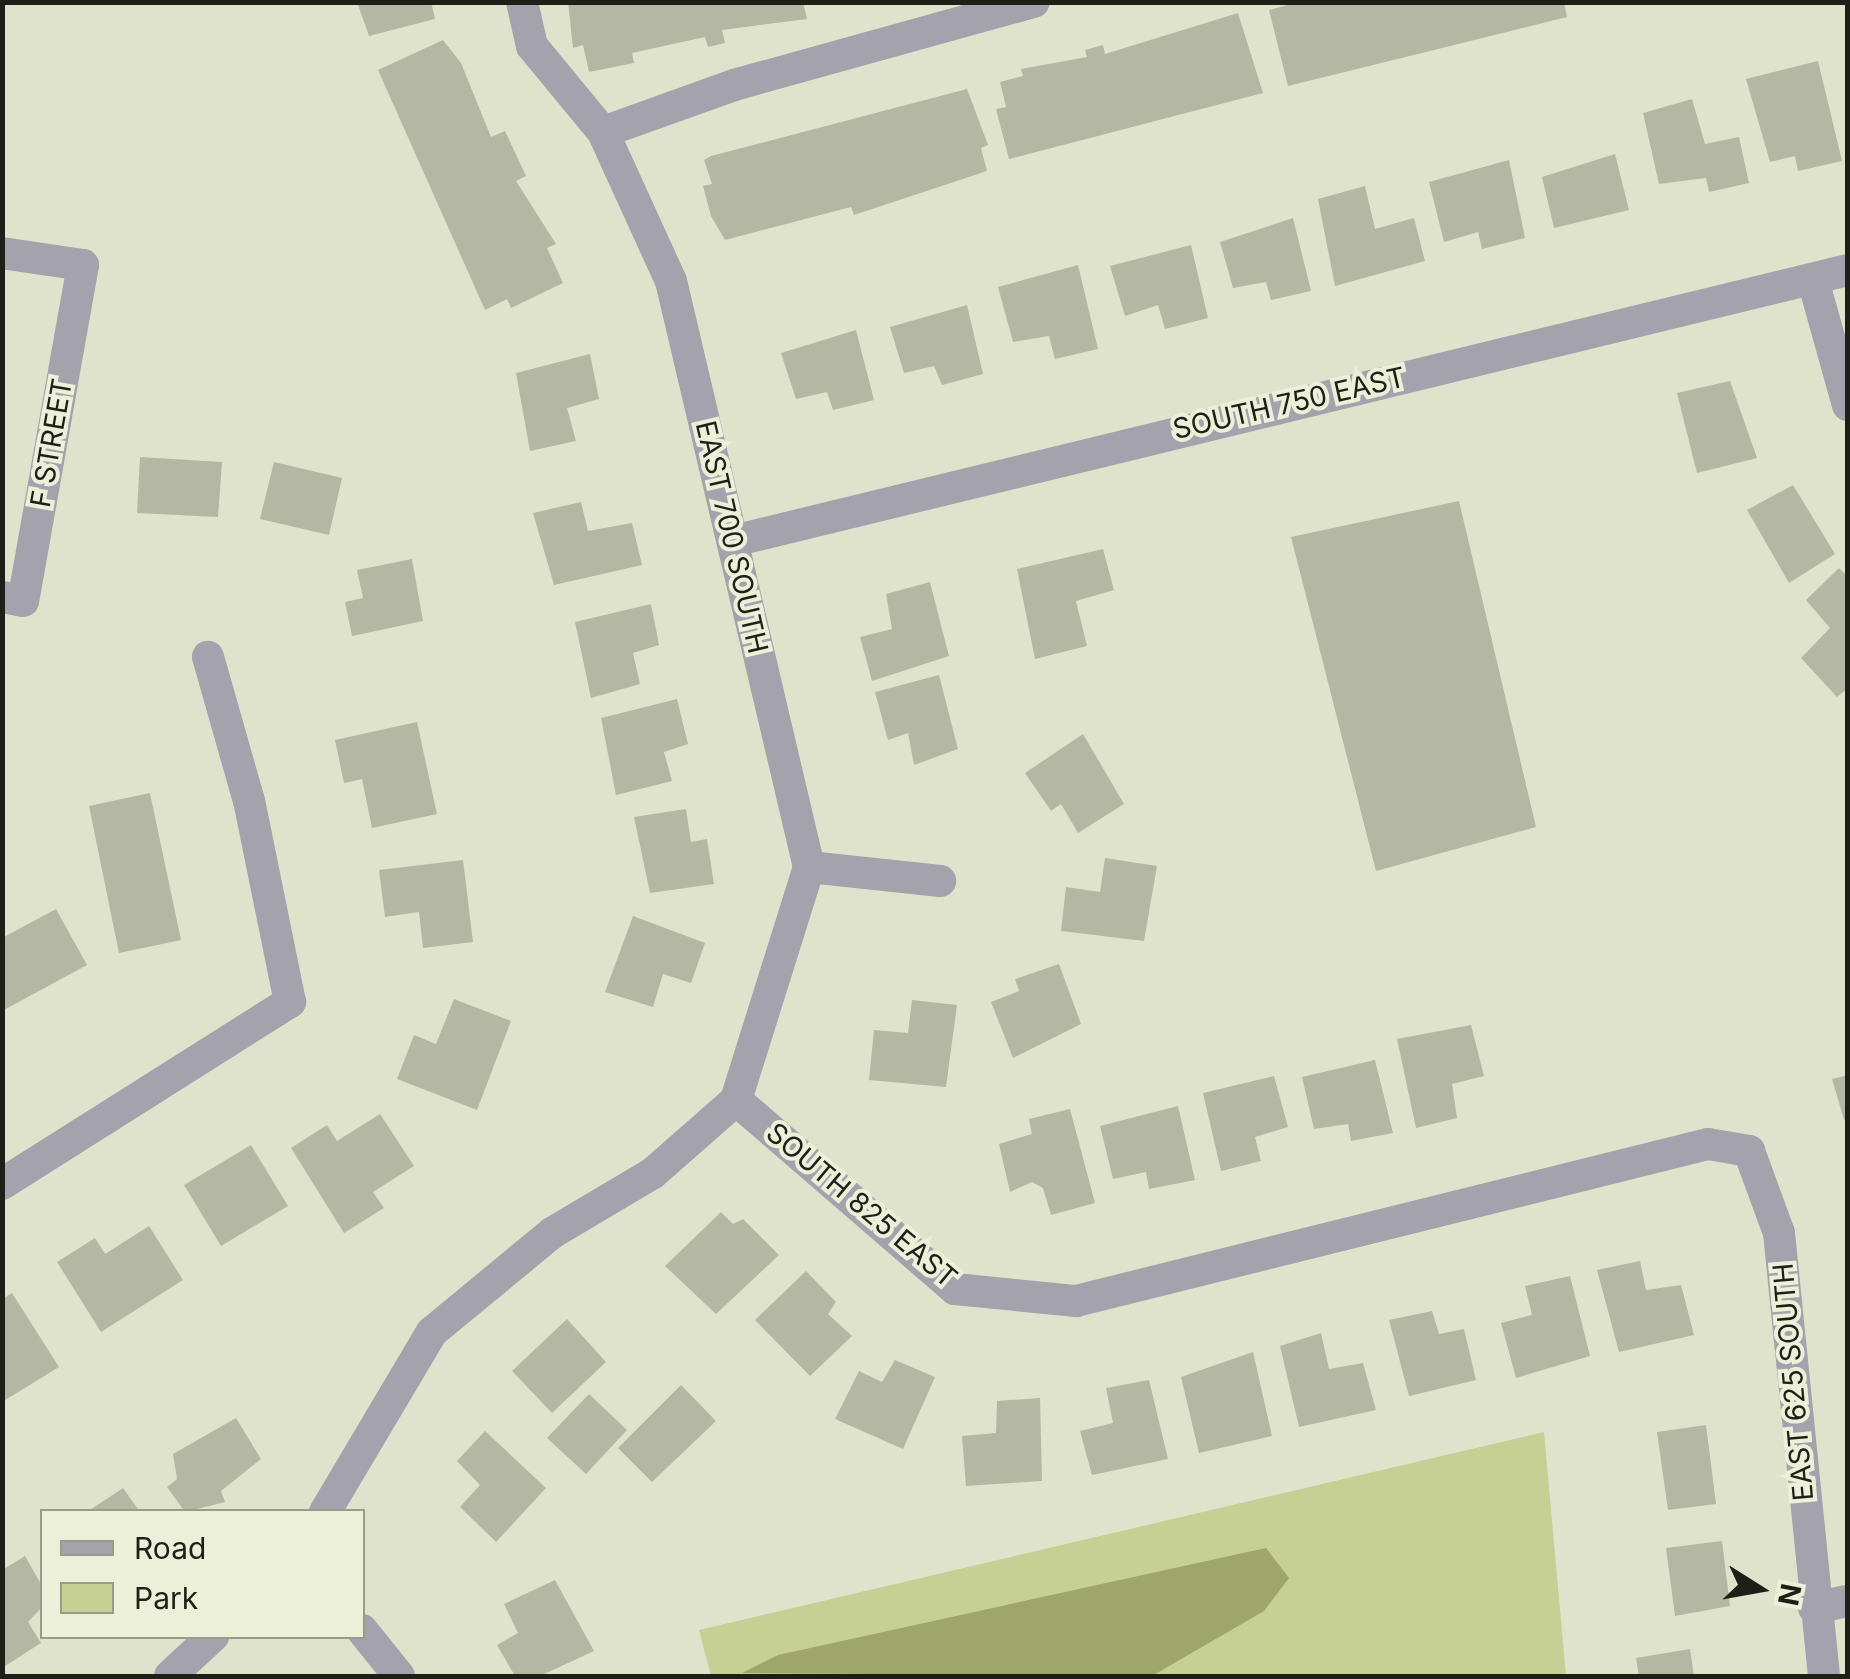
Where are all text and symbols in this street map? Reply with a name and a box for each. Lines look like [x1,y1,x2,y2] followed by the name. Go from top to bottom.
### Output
[1170,360,1408,446] street label: SOUTH 750 EAST
[23,376,79,510] street label: F STREET
[689,417,775,657] street label: EAST 700 SOUTH
[760,1115,964,1295] street label: SOUTH 825 EAST
[1766,1262,1820,1502] street label: EAST 625 SOUTH
[40,1509,365,1639] legend
[134,1530,206,1566] text: Road
[1710,1539,1810,1639] north arrow
[134,1580,198,1616] text: Park
[1771,1581,1808,1608] text: N

